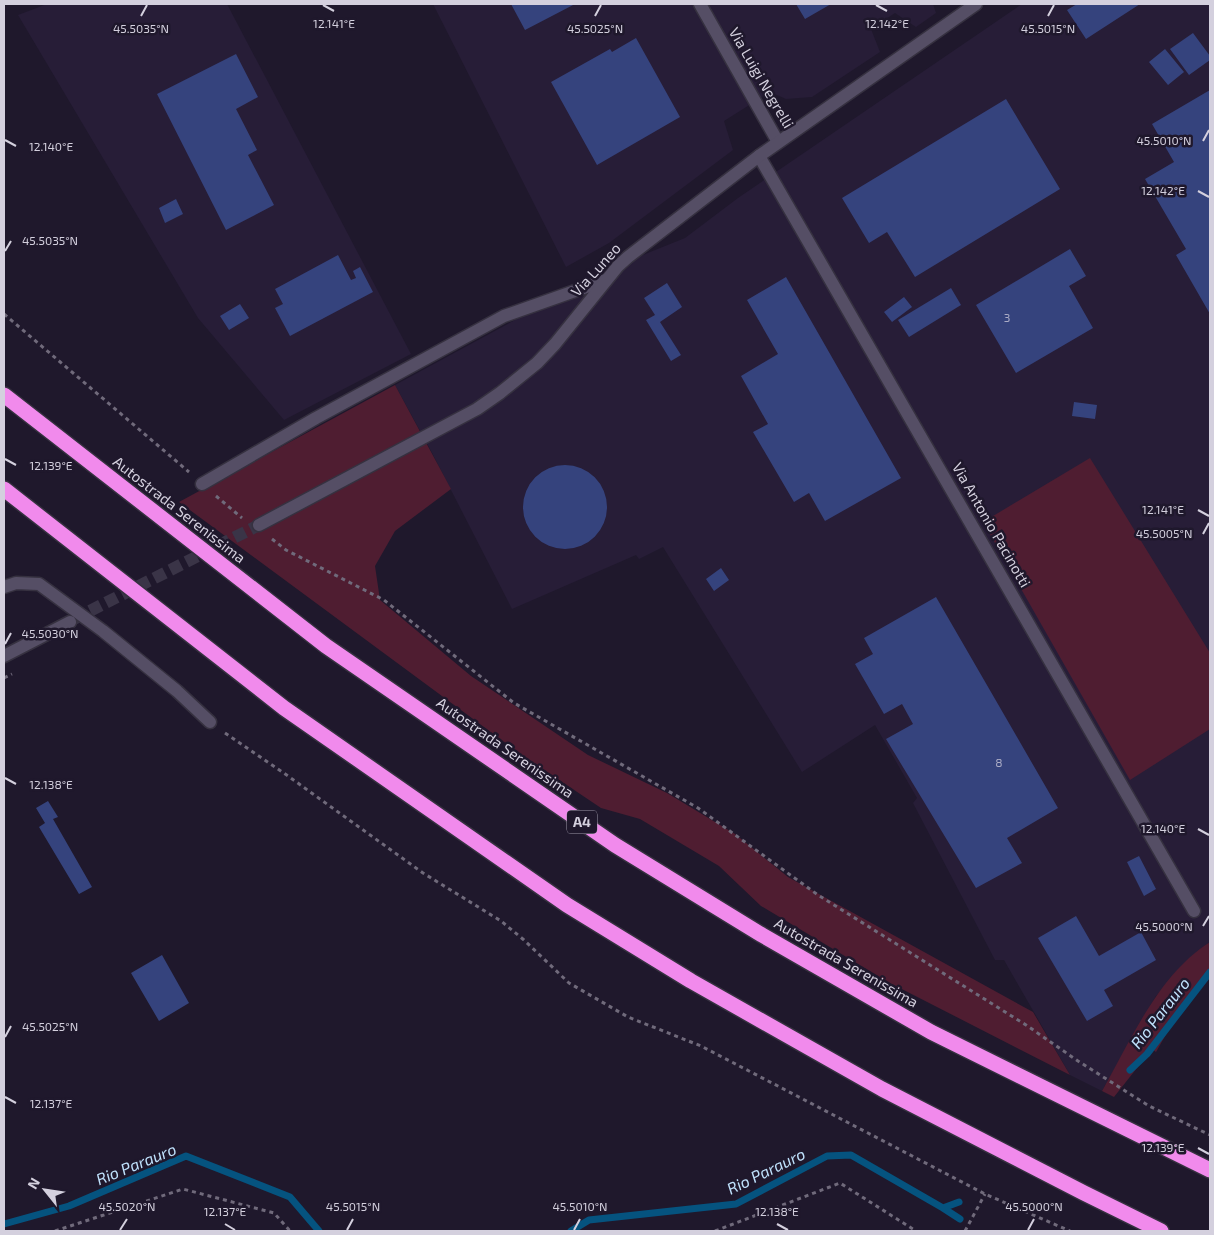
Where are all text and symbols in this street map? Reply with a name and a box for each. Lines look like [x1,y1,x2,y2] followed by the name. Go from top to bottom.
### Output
[313,16,355,30] text: 12.141°E
[865,16,909,30] text: 12.142°E
[113,21,169,35] text: 45.5035°N
[567,21,623,35] text: 45.5025°N
[1021,21,1075,35] text: 45.5015°N
[726,24,798,131] street label: Via Luigi Negrelli
[1136,133,1192,147] text: 45.5010°N
[29,139,73,153] text: 12.140°E
[1141,183,1185,197] text: 12.142°E
[22,233,78,247] text: 45.5035°N
[566,239,624,300] street label: Via Luneo
[1004,310,1010,324] house number: 3
[110,452,249,566] street label: Autostrada Serenissima
[29,458,73,472] text: 12.139°E
[949,459,1035,590] street label: Via Antonio Pacinotti
[1142,502,1184,516] text: 12.141°E
[1136,526,1192,540] text: 45.5005°N
[22,626,78,640] text: 45.5030°N
[434,693,577,801] street label: Autostrada Serenissima
[995,755,1003,769] house number: 8
[29,777,73,791] text: 12.138°E
[567,810,597,834] road number: A4
[1141,821,1185,835] text: 12.140°E
[771,914,922,1011] street label: Autostrada Serenissima
[1135,919,1193,933] text: 45.5000°N
[1126,973,1193,1052] water label: Rio Parauro
[22,1019,78,1033] text: 45.5025°N
[30,1096,72,1110] text: 12.137°E
[93,1139,179,1188] water label: Rio Parauro
[1141,1140,1185,1154] text: 12.139°E
[724,1143,808,1198] water label: Rio Parauro
[20,1165,70,1215] north arrow
[23,1175,43,1192] text: N
[98,1199,156,1213] text: 45.5020°N
[326,1199,380,1213] text: 45.5015°N
[552,1199,608,1213] text: 45.5010°N
[1005,1199,1063,1213] text: 45.5000°N
[204,1204,246,1218] text: 12.137°E
[755,1204,799,1218] text: 12.138°E

